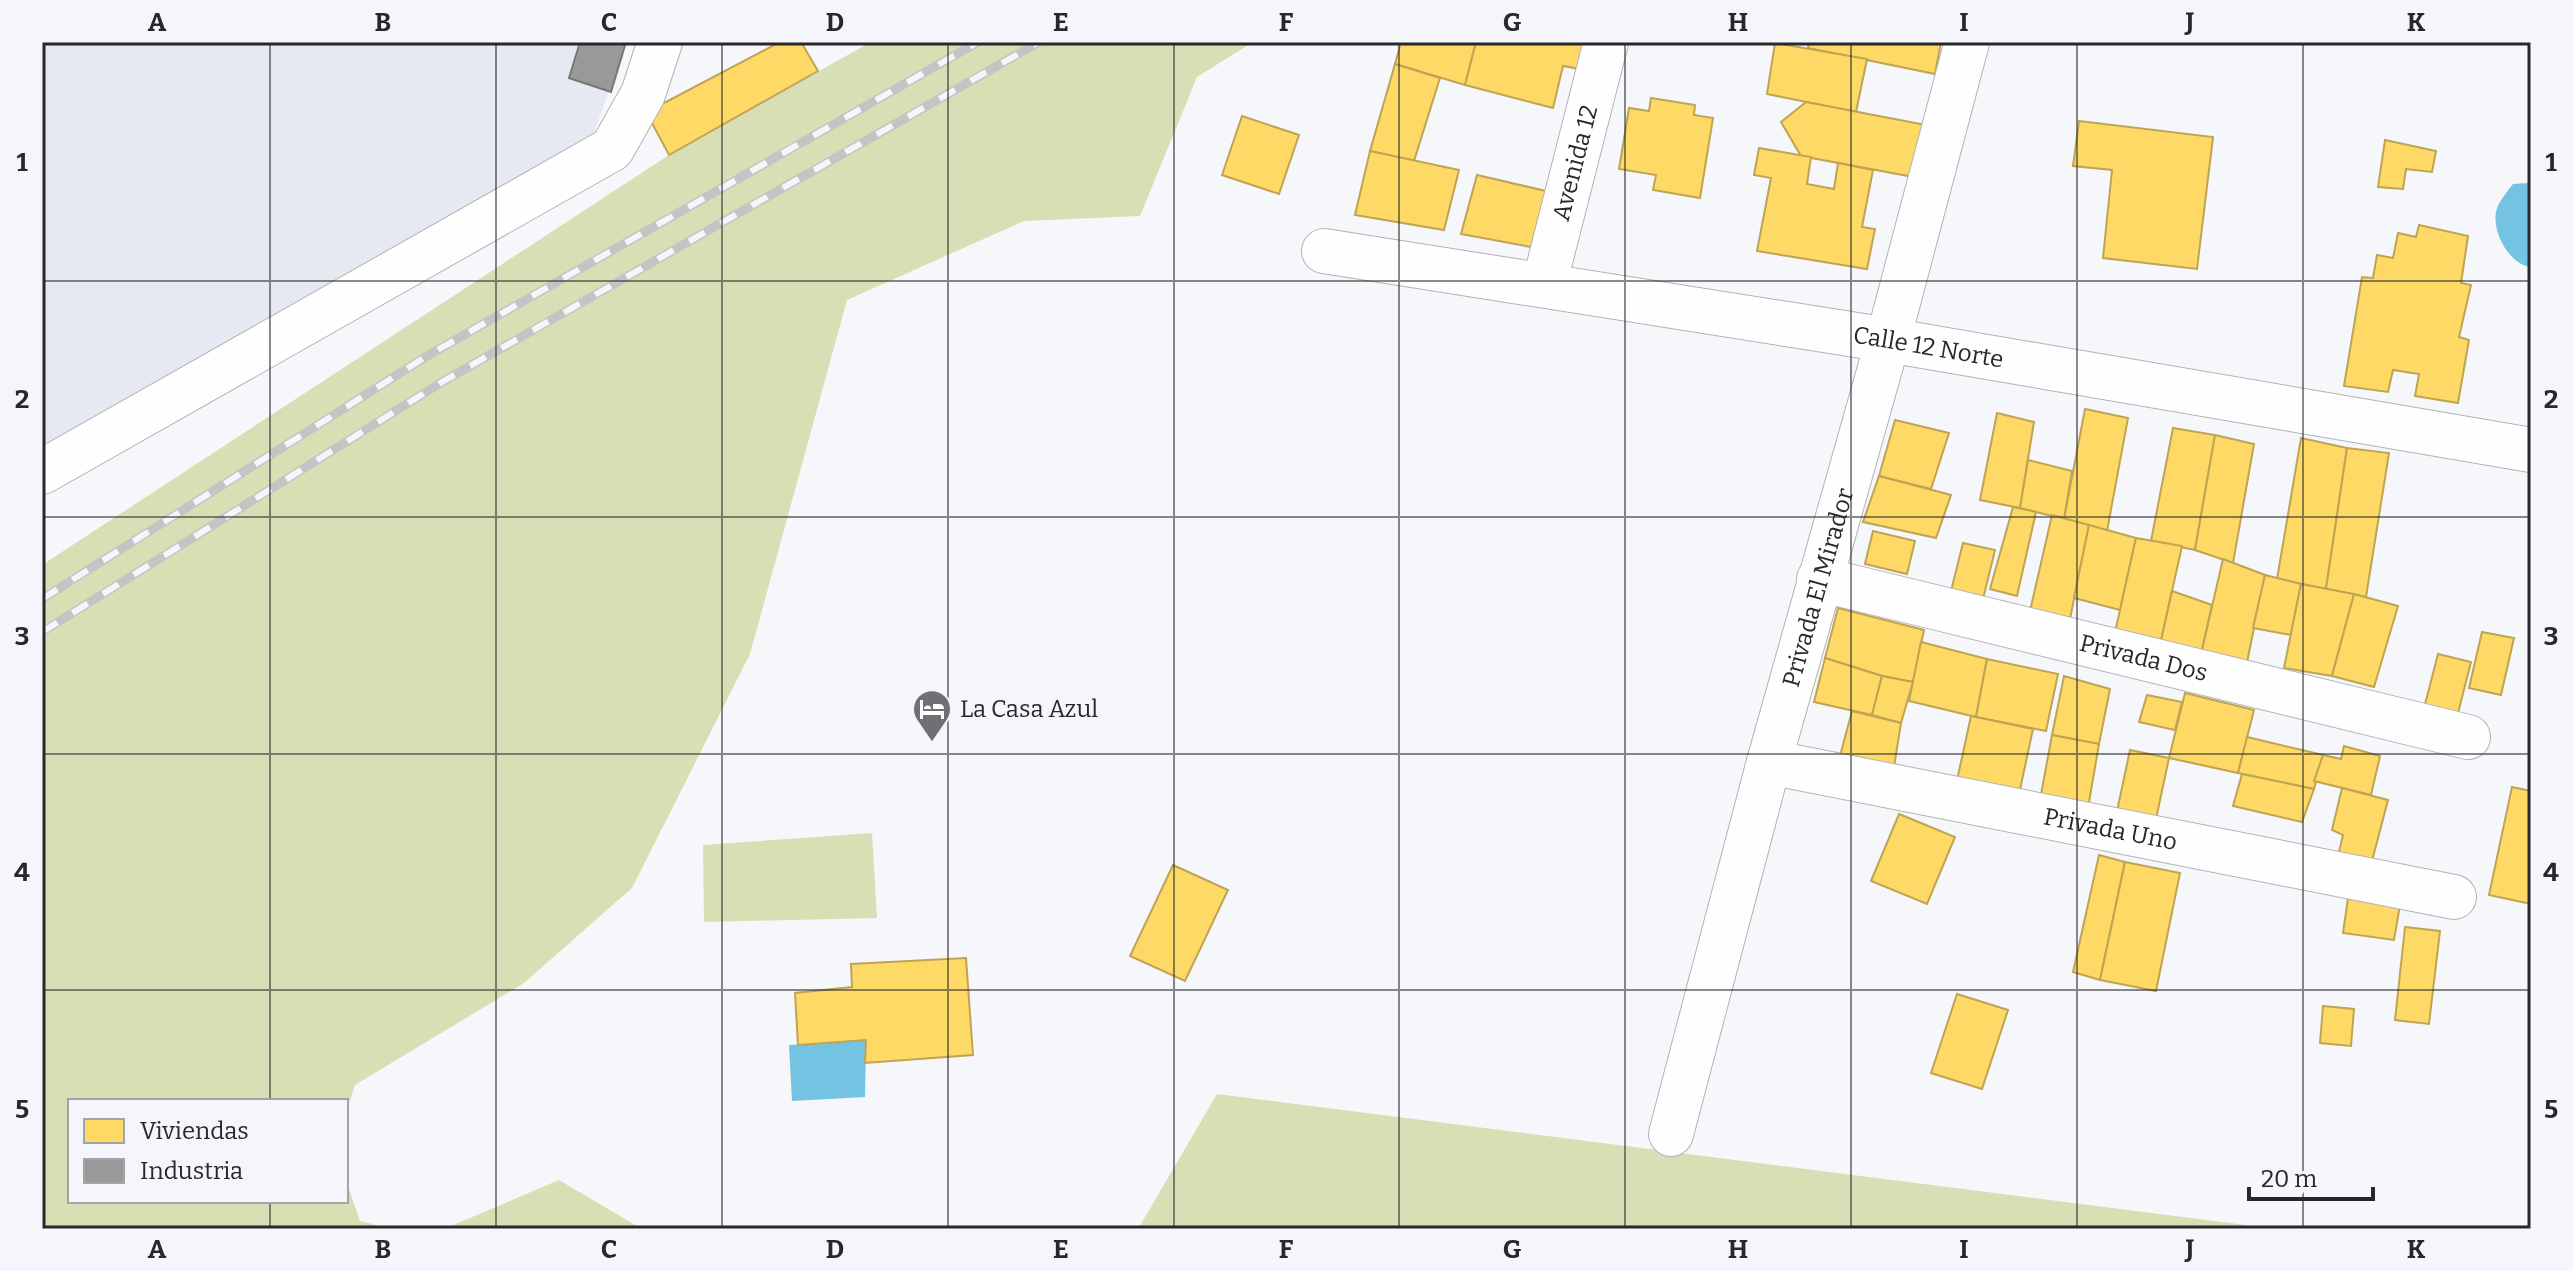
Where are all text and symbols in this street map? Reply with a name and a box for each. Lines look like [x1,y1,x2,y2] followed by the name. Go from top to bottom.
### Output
[148,7,167,38] text: A
[375,7,391,38] text: B
[601,7,617,38] text: C
[826,7,844,38] text: D
[1053,7,1069,38] text: E
[1279,7,1294,38] text: F
[1503,7,1522,38] text: G
[1728,7,1748,38] text: H
[1959,7,1969,38] text: I
[2184,7,2195,38] text: J
[2407,7,2426,38] text: K
[1547,102,1603,224] street label: Avenida 12
[16,147,28,178] text: 1
[2545,147,2557,178] text: 1
[1851,321,2006,374] street label: Calle 12 Norte
[15,384,29,415] text: 2
[2544,384,2558,415] text: 2
[1777,485,1860,690] street label: Privada El Mirador
[15,621,29,652] text: 3
[2544,621,2558,652] text: 3
[2077,629,2210,687] street label: Privada Dos
[911,688,953,743] hotel icon: La Casa Azul
[960,695,1098,723] place label: La Casa Azul
[2041,802,2180,856] street label: Privada Uno
[14,857,30,888] text: 4
[2543,857,2559,888] text: 4
[15,1094,29,1125] text: 5
[2544,1094,2558,1125] text: 5
[68,1099,348,1203] legend
[140,1117,249,1145] text: Viviendas
[2249,1151,2373,1201] scale bar
[140,1157,243,1185] text: Industria
[2261,1165,2317,1193] text: 20 m
[148,1234,167,1265] text: A
[375,1234,391,1265] text: B
[601,1234,617,1265] text: C
[826,1234,844,1265] text: D
[1053,1234,1069,1265] text: E
[1279,1234,1294,1265] text: F
[1503,1234,1522,1265] text: G
[1728,1234,1748,1265] text: H
[1959,1234,1969,1265] text: I
[2184,1234,2195,1265] text: J
[2407,1234,2426,1265] text: K

